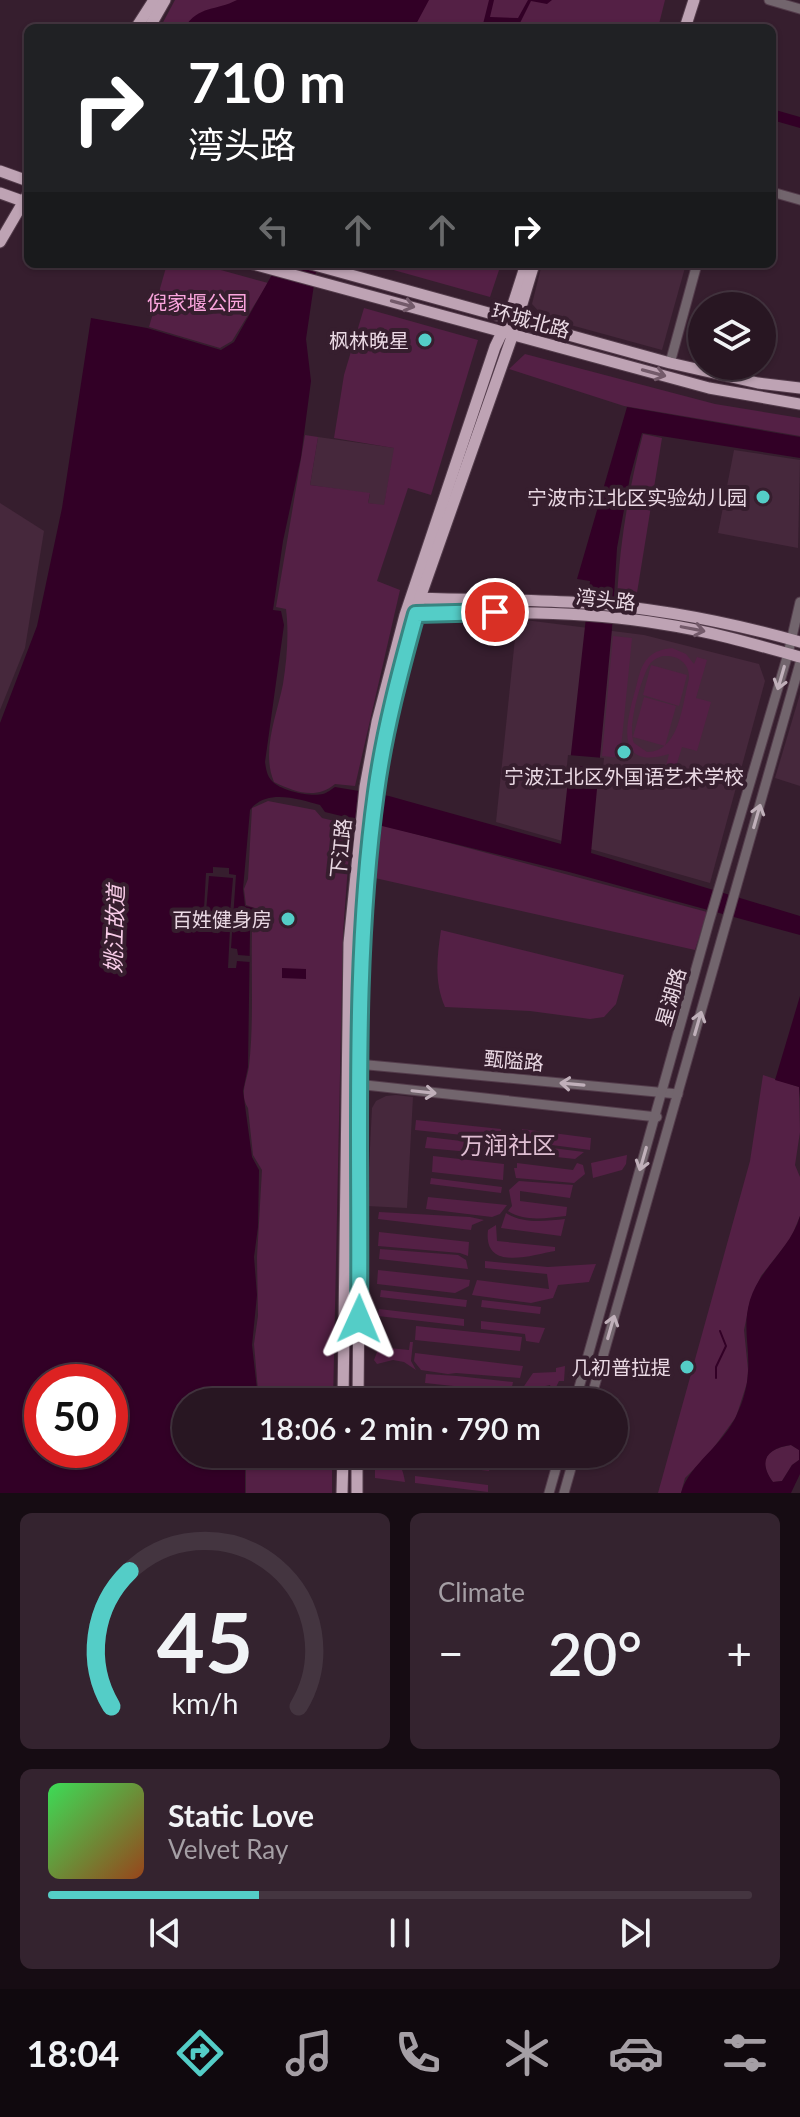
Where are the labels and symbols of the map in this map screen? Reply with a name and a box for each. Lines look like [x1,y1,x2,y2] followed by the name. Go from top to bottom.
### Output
[147,290,247,314] park label: 倪家堰公园
[389,297,415,312] one-way arrow
[489,298,573,342] street label: 环城北路
[329,328,409,352] place label: 枫林晚星
[416,331,434,349] marker: 枫林晚星
[640,366,666,381] one-way arrow
[527,485,747,509] place label: 宁波市江北区实验幼儿园
[754,488,772,506] marker: 宁波市江北区实验幼儿园
[461,578,529,646] pin
[575,584,637,614] street label: 湾头路
[679,623,705,638] one-way arrow
[773,664,788,690] one-way arrow
[615,743,633,761] marker: 宁波江北区外国语艺术学校
[504,764,744,788] place label: 宁波江北区外国语艺术学校
[750,804,765,830] one-way arrow
[325,817,355,879] street label: 下江路
[99,882,129,973] water label: 姚江故道
[172,907,272,931] place label: 百姓健身房
[279,910,297,928] marker: 百姓健身房
[650,965,690,1029] street label: 星湖路
[691,1010,706,1036] one-way arrow
[483,1045,545,1075] street label: 甄隘路
[559,1076,586,1091] one-way arrow
[410,1084,437,1099] one-way arrow
[460,1130,556,1159] district label: 万润社区
[635,1145,650,1171] one-way arrow
[317,1277,401,1361] position arrow
[605,1314,620,1340] one-way arrow
[571,1355,671,1379] place label: 几初普拉提
[678,1358,696,1376] marker: 几初普拉提
[24,1364,128,1468] speed limit sign: 50

